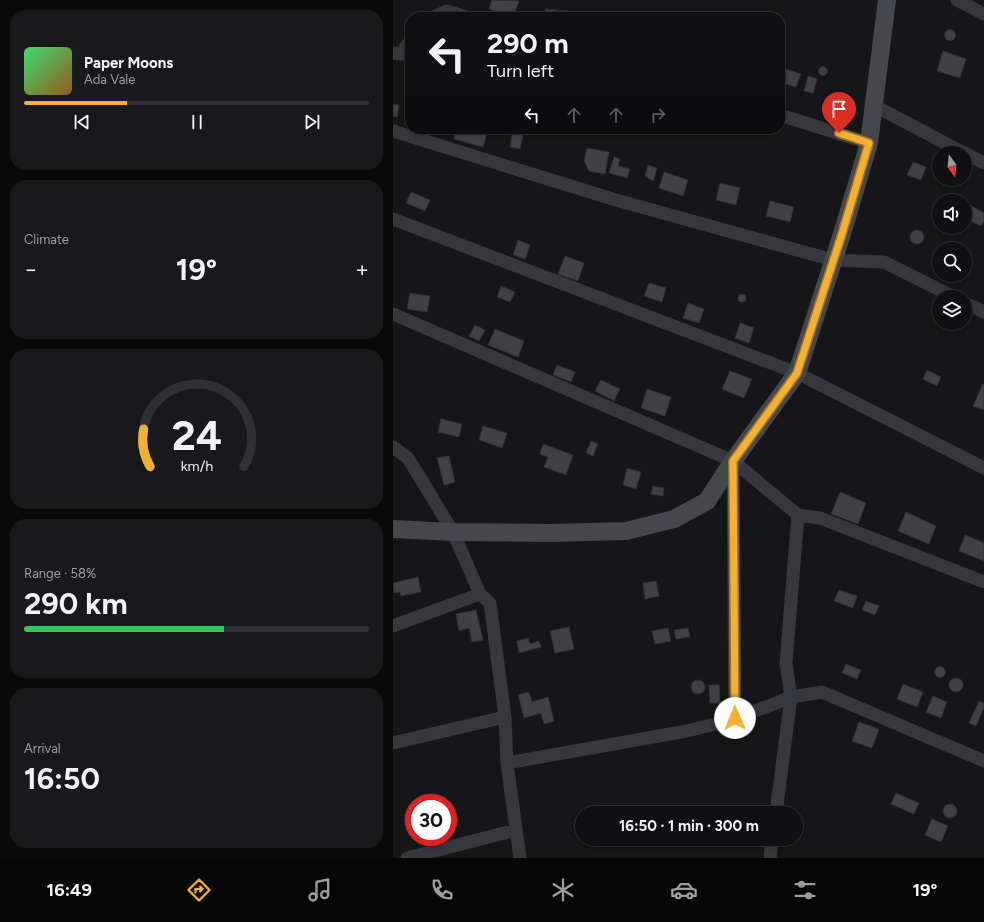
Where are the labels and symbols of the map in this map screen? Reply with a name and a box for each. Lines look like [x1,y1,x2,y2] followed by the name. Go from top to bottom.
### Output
[822,92,856,133] pin
[932,146,972,186] north arrow
[714,697,756,739] position arrow
[405,794,457,846] speed limit sign: 30

